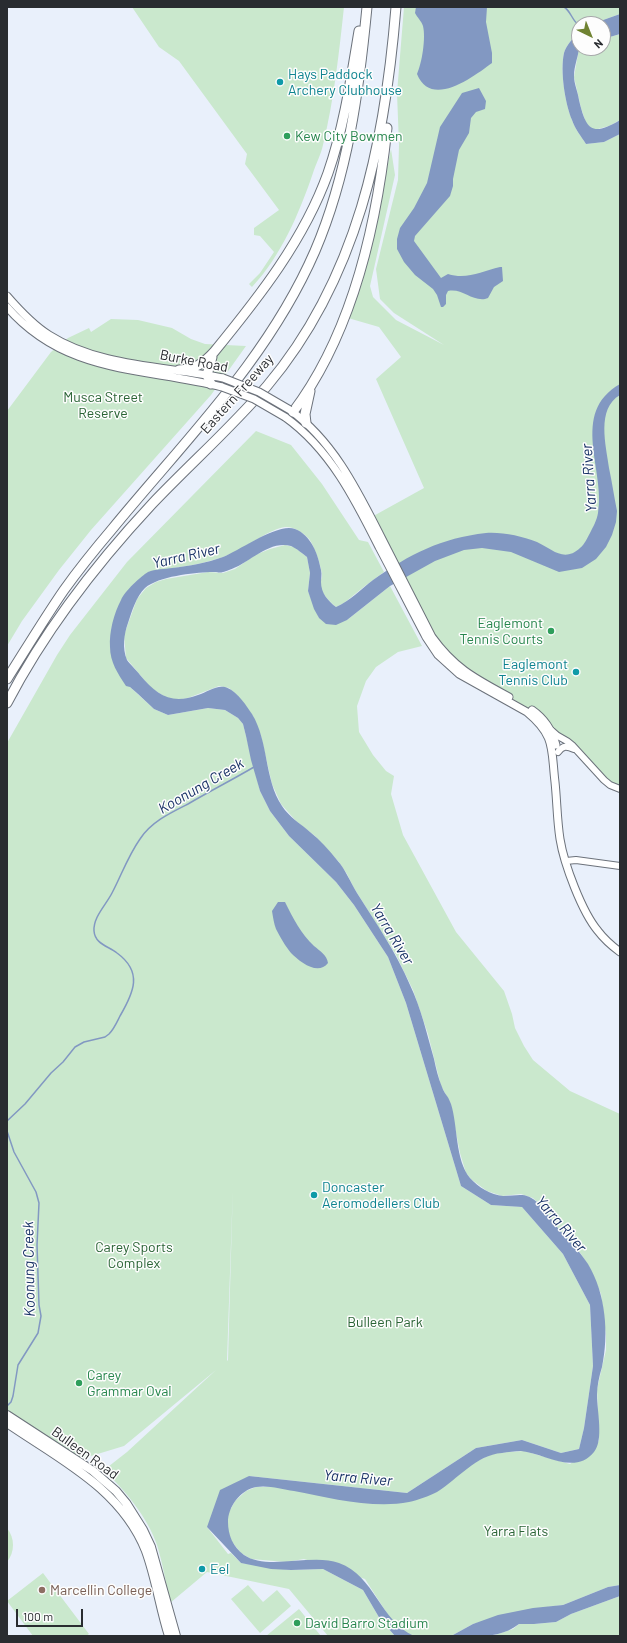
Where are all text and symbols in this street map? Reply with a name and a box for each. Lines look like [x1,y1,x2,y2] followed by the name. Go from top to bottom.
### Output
[571,16,611,56] north arrow
[592,37,606,52] text: N
[288,66,402,98] place label: Hays Paddock Archery Clubhouse
[275,77,285,87] marker: Hays Paddock Archery Clubhouse
[295,128,403,144] place label: Kew City Bowmen
[282,131,292,141] marker: Kew City Bowmen
[158,346,230,376] street label: Burke Road
[197,351,277,437] street label: Eastern Freeway
[63,389,143,422] park label: Musca Street Reserve
[578,443,600,513] water label: Yarra River
[150,539,222,573] water label: Yarra River
[460,615,543,648] place label: Eaglemont Tennis Courts
[546,626,556,636] marker: Eaglemont Tennis Courts
[498,656,568,688] place label: Eaglemont Tennis Club
[571,667,581,677] marker: Eaglemont Tennis Club
[155,754,247,818] water label: Koonung Creek
[367,900,417,968] water label: Yarra River
[322,1179,440,1212] place label: Doncaster Aeromodellers Club
[309,1190,319,1200] marker: Doncaster Aeromodellers Club
[532,1192,590,1256] water label: Yarra River
[19,1221,39,1317] water label: Koonung Creek
[95,1239,173,1272] park label: Carey Sports Complex
[347,1314,423,1330] park label: Bulleen Park
[87,1367,172,1400] place label: Carey Grammar Oval
[74,1378,84,1388] marker: Carey Grammar Oval
[48,1423,122,1483] street label: Bulleen Road
[323,1466,393,1490] water label: Yarra River
[484,1523,548,1539] park label: Yarra Flats
[210,1561,229,1577] place label: Eel
[197,1564,207,1574] marker: Eel
[50,1582,152,1598] place label: Marcellin College
[37,1585,47,1595] marker: Marcellin College
[18,1601,85,1627] scale bar
[23,1609,53,1623] text: 100 m
[305,1615,428,1631] place label: David Barro Stadium
[292,1618,302,1628] marker: David Barro Stadium

